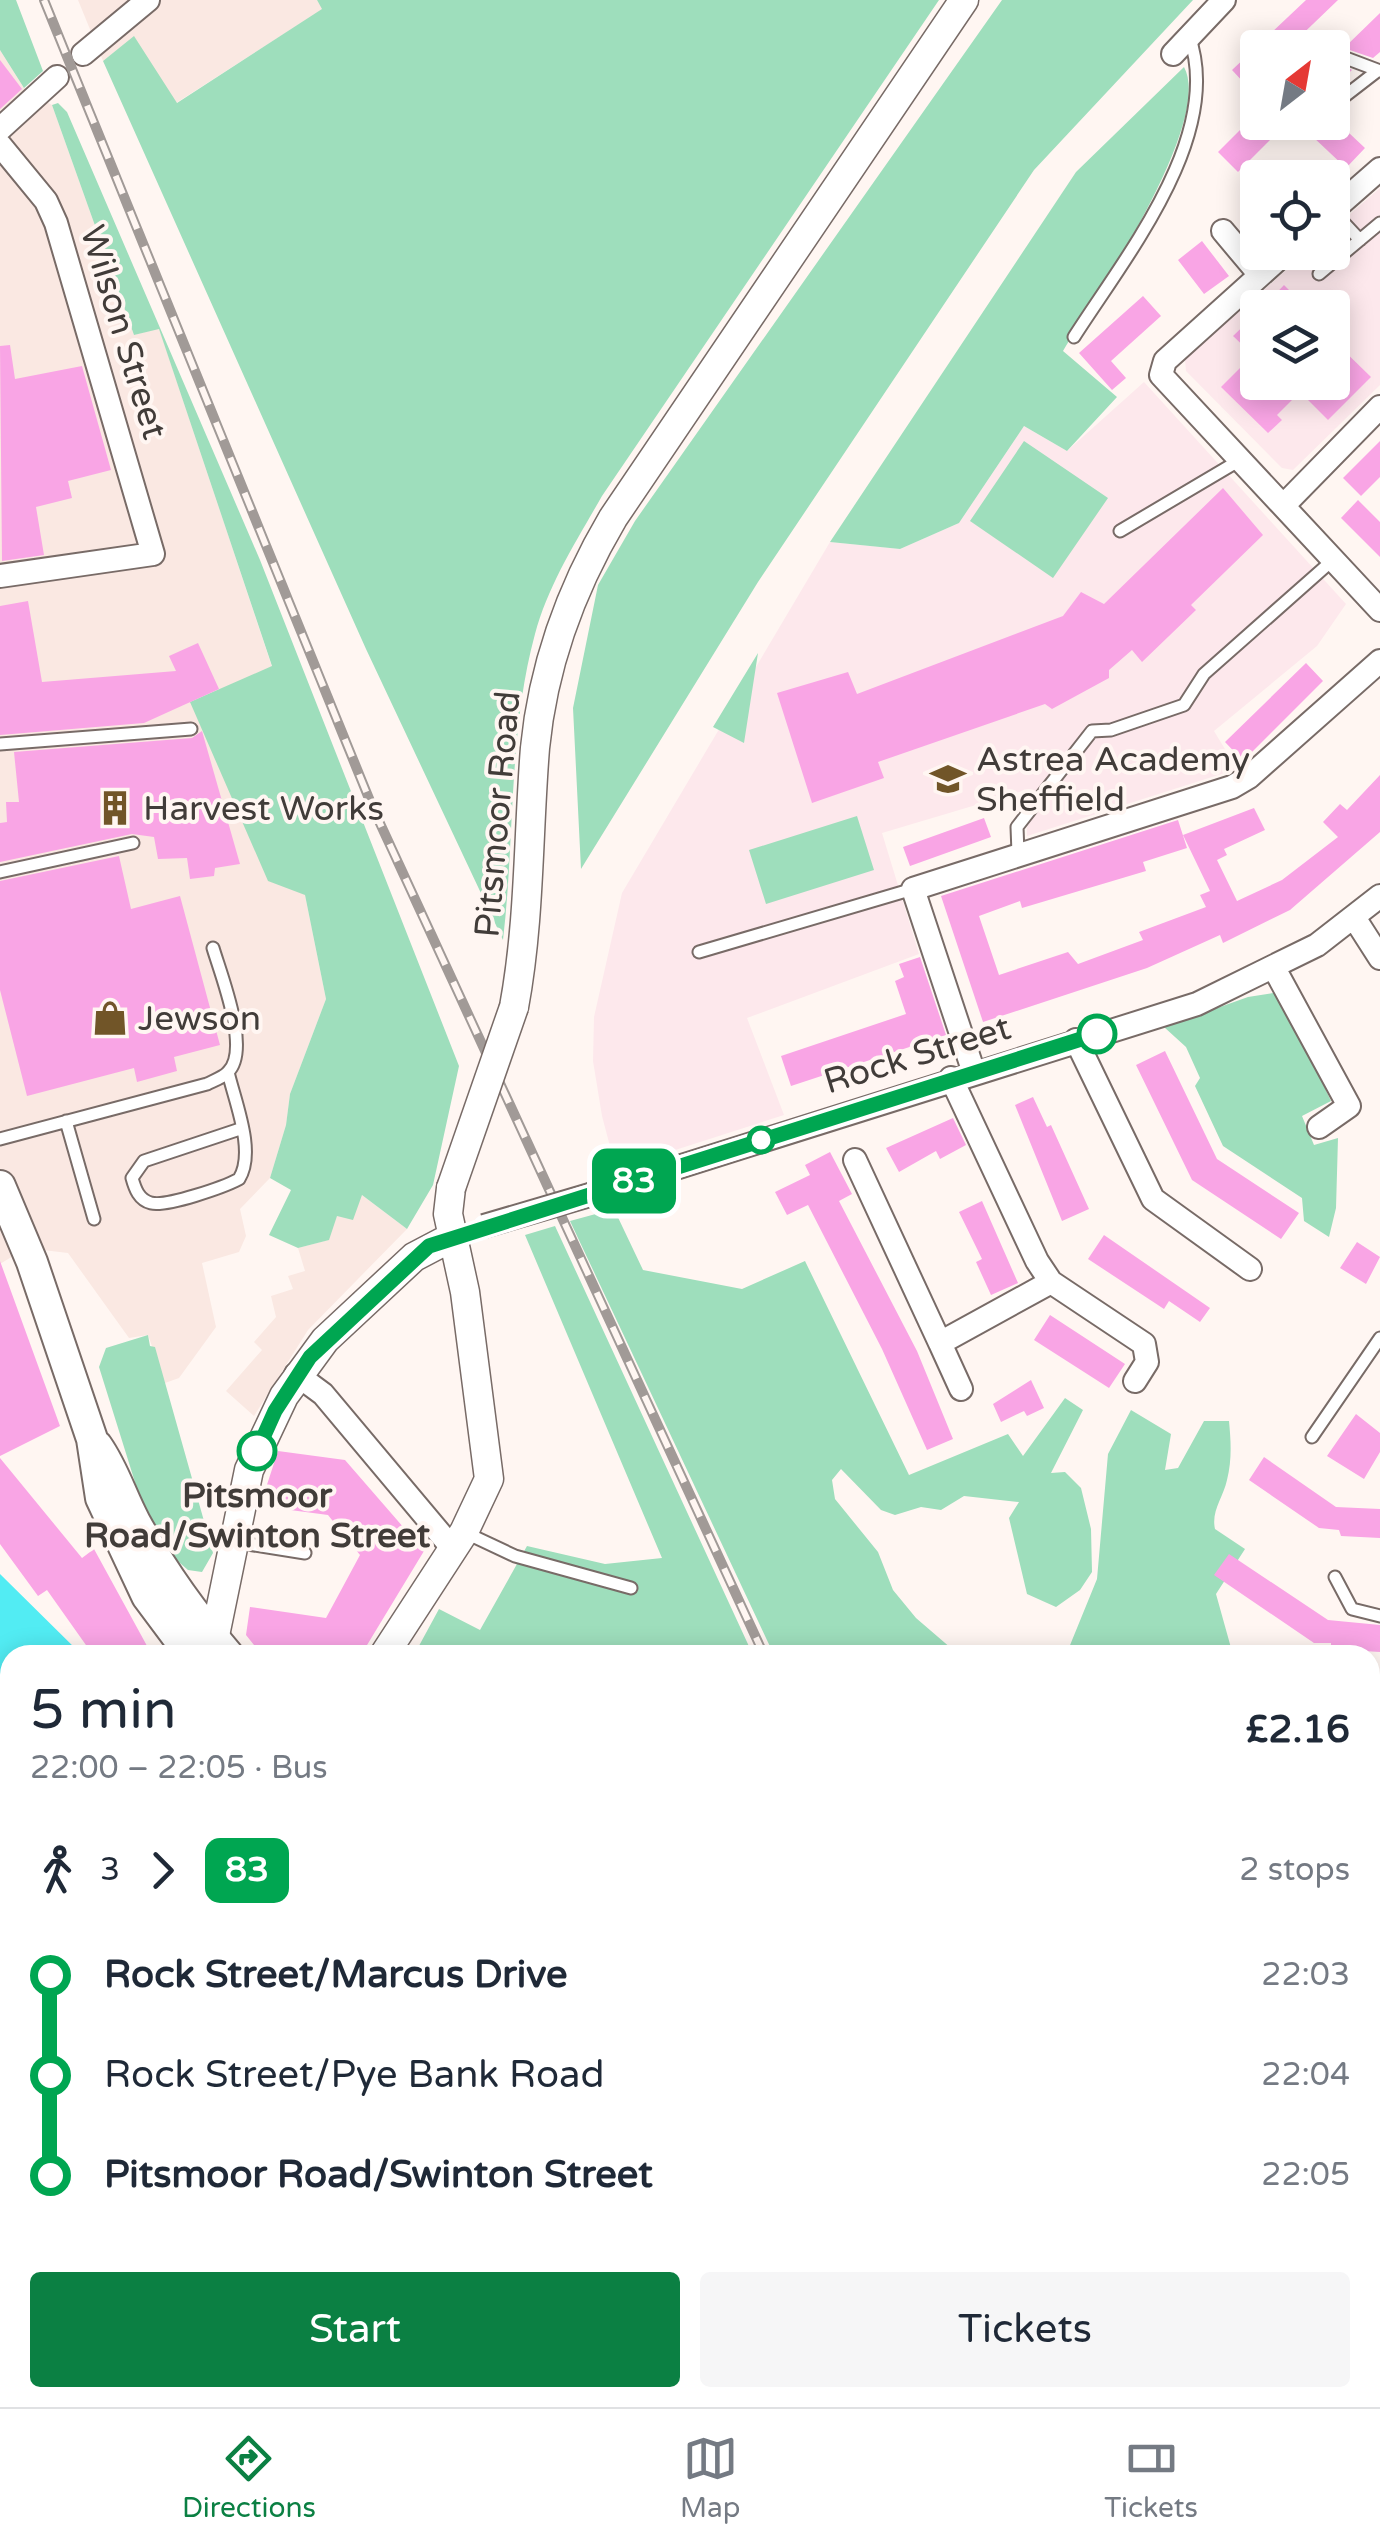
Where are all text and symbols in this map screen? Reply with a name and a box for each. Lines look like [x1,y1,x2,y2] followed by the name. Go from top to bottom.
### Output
[1240,30,1350,140] north arrow
[1240,30,1350,400] map controls
[1240,160,1350,270] button: locate
[71,220,175,444] street label: Wilson Street
[1240,290,1350,400] button: layers
[466,689,530,939] street label: Pitsmoor Road
[976,739,1250,821] place label: Astrea Academy Sheffield
[929,760,967,798] school or university icon: Astrea Academy Sheffield
[143,788,384,830] place label: Harvest Works
[96,789,134,827] building icon: Harvest Works
[138,998,261,1040] place label: Jewson
[91,999,129,1037] shop icon: Jewson
[819,1007,1016,1103] street label: Rock Street
[1078,1015,1116,1053] unlabelled marker
[748,1127,774,1153] unlabelled marker
[589,1148,679,1214] line badge: 83
[612,1160,656,1202] text: 83
[238,1432,276,1470] marker: Pitsmoor Road/Swinton Street
[84,1475,431,1557] place label: Pitsmoor Road/Swinton Street
[30,1678,177,1744] text: 5 min
[1246,1707,1350,1753] text: £2.16
[30,1749,328,1787] text: 22:00 – 22:05 · Bus
[30,1843,85,1898] icon: walk
[135,1843,190,1898] icon: forward
[225,1849,269,1891] text: 83
[100,1851,120,1889] text: 3
[1239,1851,1350,1889] text: 2 stops
[104,1952,568,1998] text: Rock Street/Marcus Drive
[1261,1956,1350,1994] text: 22:03
[104,2052,604,2098] text: Rock Street/Pye Bank Road
[1261,2056,1350,2094] text: 22:04
[104,2152,653,2198] text: Pitsmoor Road/Swinton Street
[1261,2156,1350,2194] text: 22:05
[30,2272,680,2387] button: Start
[700,2272,1350,2387] button: Tickets
[182,2431,316,2525] tab: Directions
[680,2431,740,2525] tab: Map
[1104,2431,1198,2525] tab: Tickets

